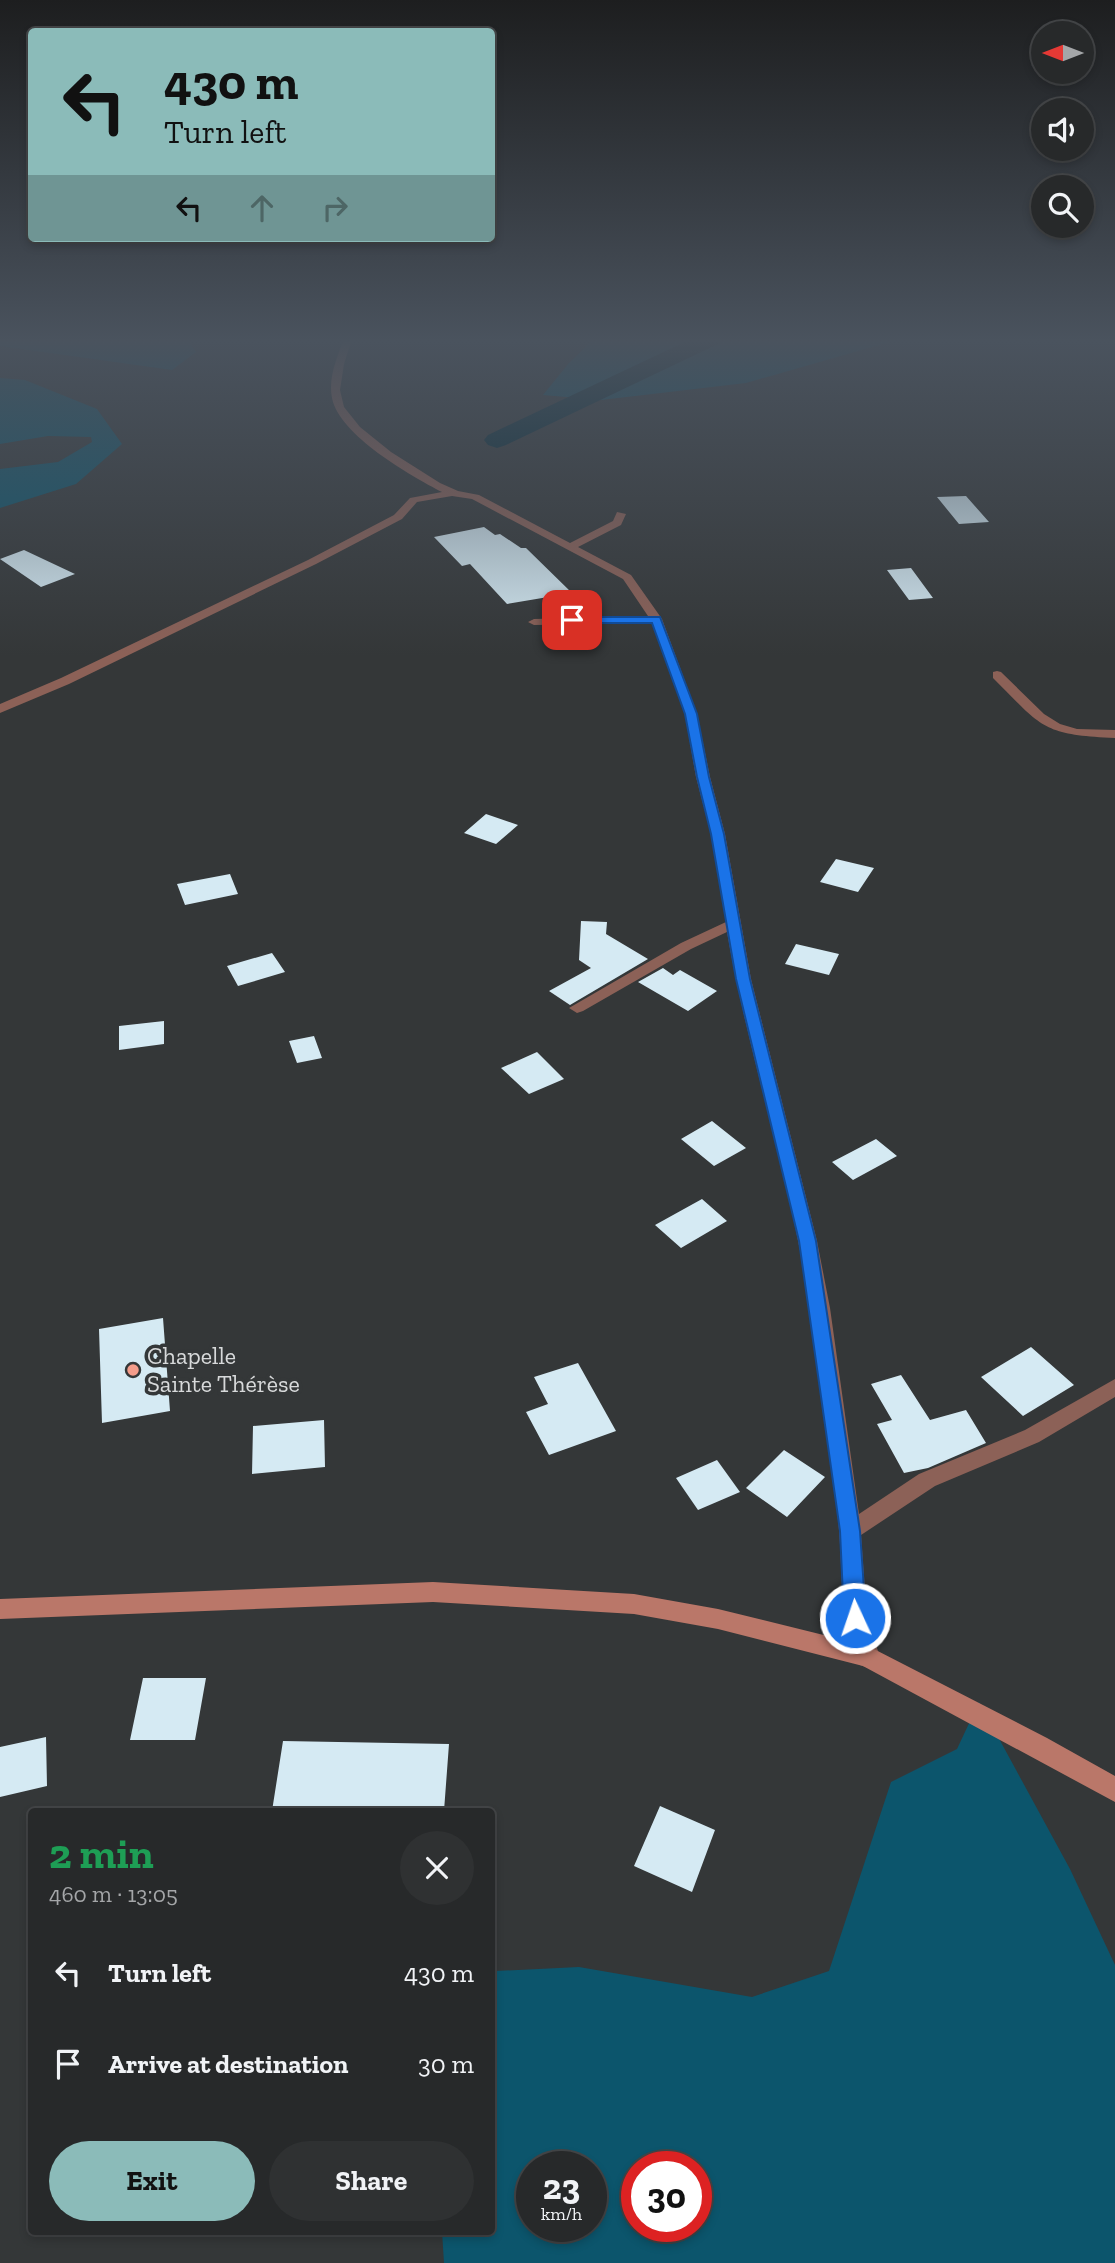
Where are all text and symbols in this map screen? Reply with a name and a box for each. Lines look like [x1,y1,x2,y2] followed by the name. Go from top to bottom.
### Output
[1031,21,1094,84] north arrow
[1031,21,1094,238] map controls
[164,53,298,112] text: 430 m
[49,56,140,147] icon: left
[1031,98,1094,161] button: sound
[164,113,286,151] text: Turn left
[1031,175,1094,238] button: search
[170,189,208,227] icon: left
[243,189,281,227] icon: ahead
[316,189,354,227] icon: right
[542,590,602,650] pin
[553,601,591,639] icon: arrive
[147,1341,300,1398] place label: Chapelle Sainte Thérèse
[125,1362,141,1378] marker: Chapelle Sainte Thérèse
[818,1581,892,1655] position arrow
[49,1828,154,1879] text: 2 min
[400,1831,474,1905] button: close
[49,1880,178,1908] text: 460 m · 13:05
[49,1954,87,1992] icon: left
[108,1957,211,1989] text: Turn left
[404,1957,474,1989] text: 430 m
[49,2045,87,2083] icon: arrive
[108,2048,348,2080] text: Arrive at destination
[418,2048,474,2080] text: 30 m
[49,2141,255,2221] button: Exit
[269,2141,474,2221] button: Share
[621,2151,712,2242] speed limit sign: 30
[543,2166,580,2208] text: 23
[541,2203,582,2225] text: km/h

